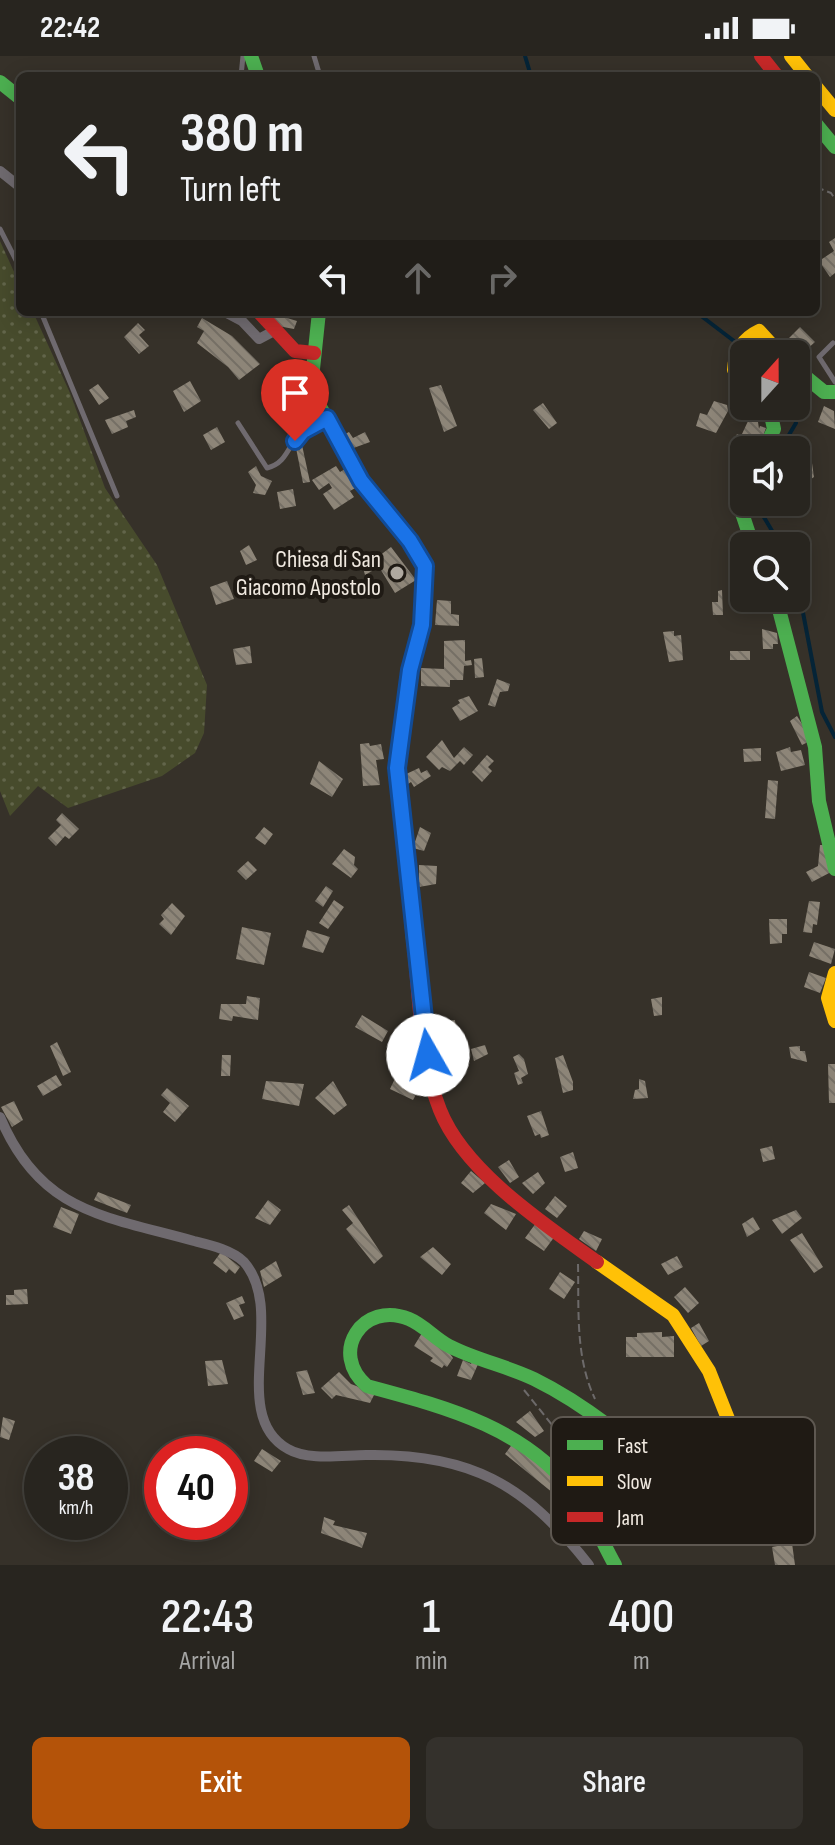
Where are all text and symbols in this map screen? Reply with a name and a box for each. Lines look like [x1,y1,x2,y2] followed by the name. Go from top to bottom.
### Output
[40,10,100,46] text: 22:42
[180,101,304,168] text: 380 m
[48,104,152,208] icon: left
[180,169,281,212] text: Turn left
[312,256,356,300] icon: left
[396,256,440,300] icon: ahead
[480,256,524,300] icon: right
[730,340,810,420] north arrow
[730,340,810,612] map controls
[261,359,329,441] pin
[273,371,317,415] icon: arrive
[730,436,810,516] button: sound
[730,532,810,612] button: search
[236,545,381,602] place label: Chiesa di San Giacomo Apostolo
[388,564,406,582] marker: Chiesa di San Giacomo Apostolo
[386,1013,470,1097] position arrow
[551,1417,815,1545] legend
[617,1433,648,1460] text: Fast
[144,1436,248,1540] speed limit sign: 40
[58,1454,94,1502] text: 38
[617,1469,652,1496] text: Slow
[59,1496,93,1520] text: km/h
[616,1505,644,1532] text: Jam
[161,1589,254,1646] text: 22:43
[422,1589,440,1646] text: 1
[608,1589,674,1646] text: 400
[180,1646,235,1677] text: Arrival
[415,1646,448,1677] text: min
[633,1646,650,1677] text: m
[32,1737,410,1829] button: Exit
[426,1737,803,1829] button: Share

